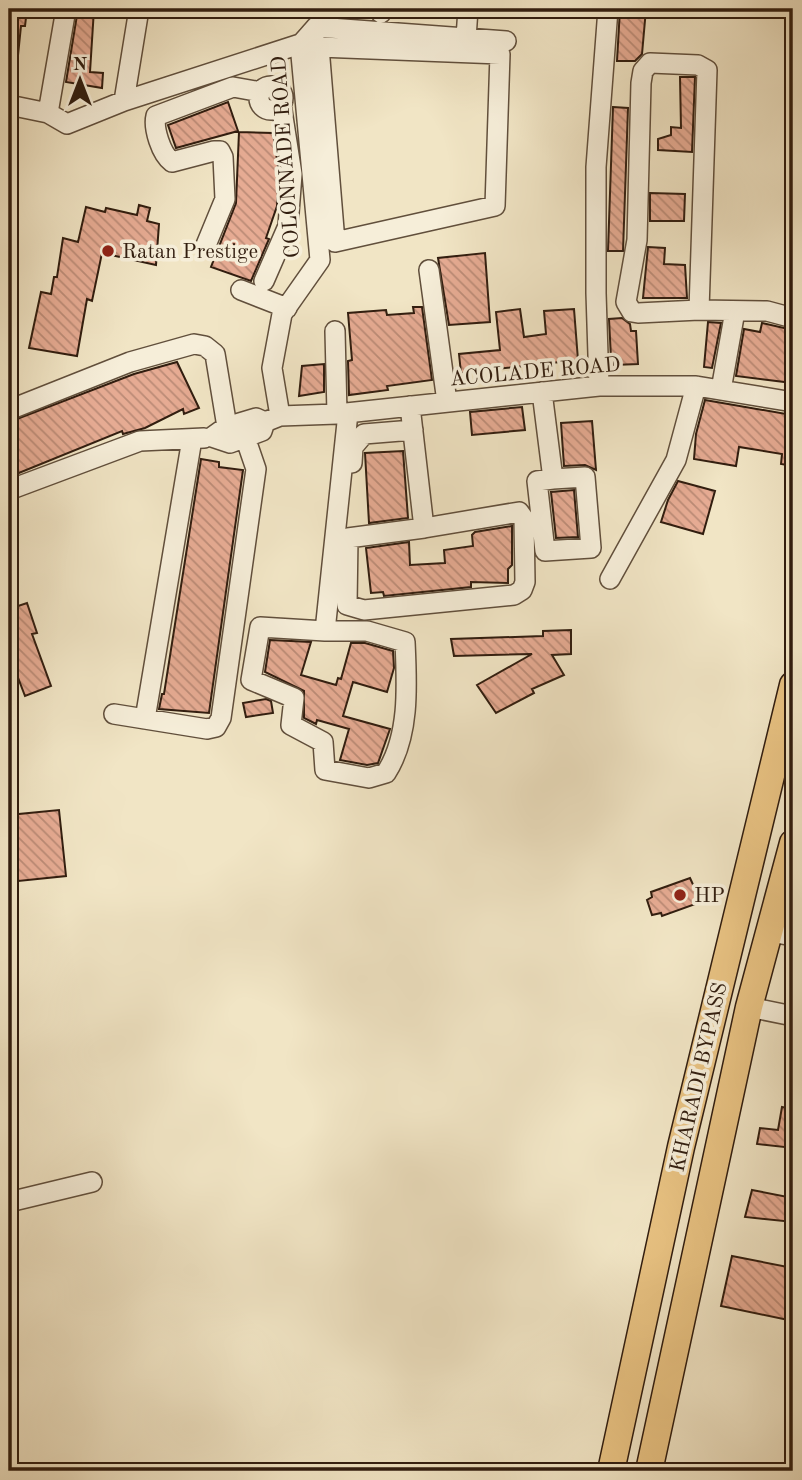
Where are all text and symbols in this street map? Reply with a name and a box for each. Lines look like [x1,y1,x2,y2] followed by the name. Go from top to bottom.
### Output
[46,46,116,116] north arrow
[269,55,304,259] street label: COLONNADE ROAD
[73,56,88,75] text: N
[122,242,258,263] place label: Ratan Prestige
[100,243,116,259] marker: Ratan Prestige
[449,355,622,390] street label: ACOLADE ROAD
[694,886,725,907] place label: HP
[672,887,688,903] marker: HP
[667,981,731,1174] street label: KHARADI BYPASS

